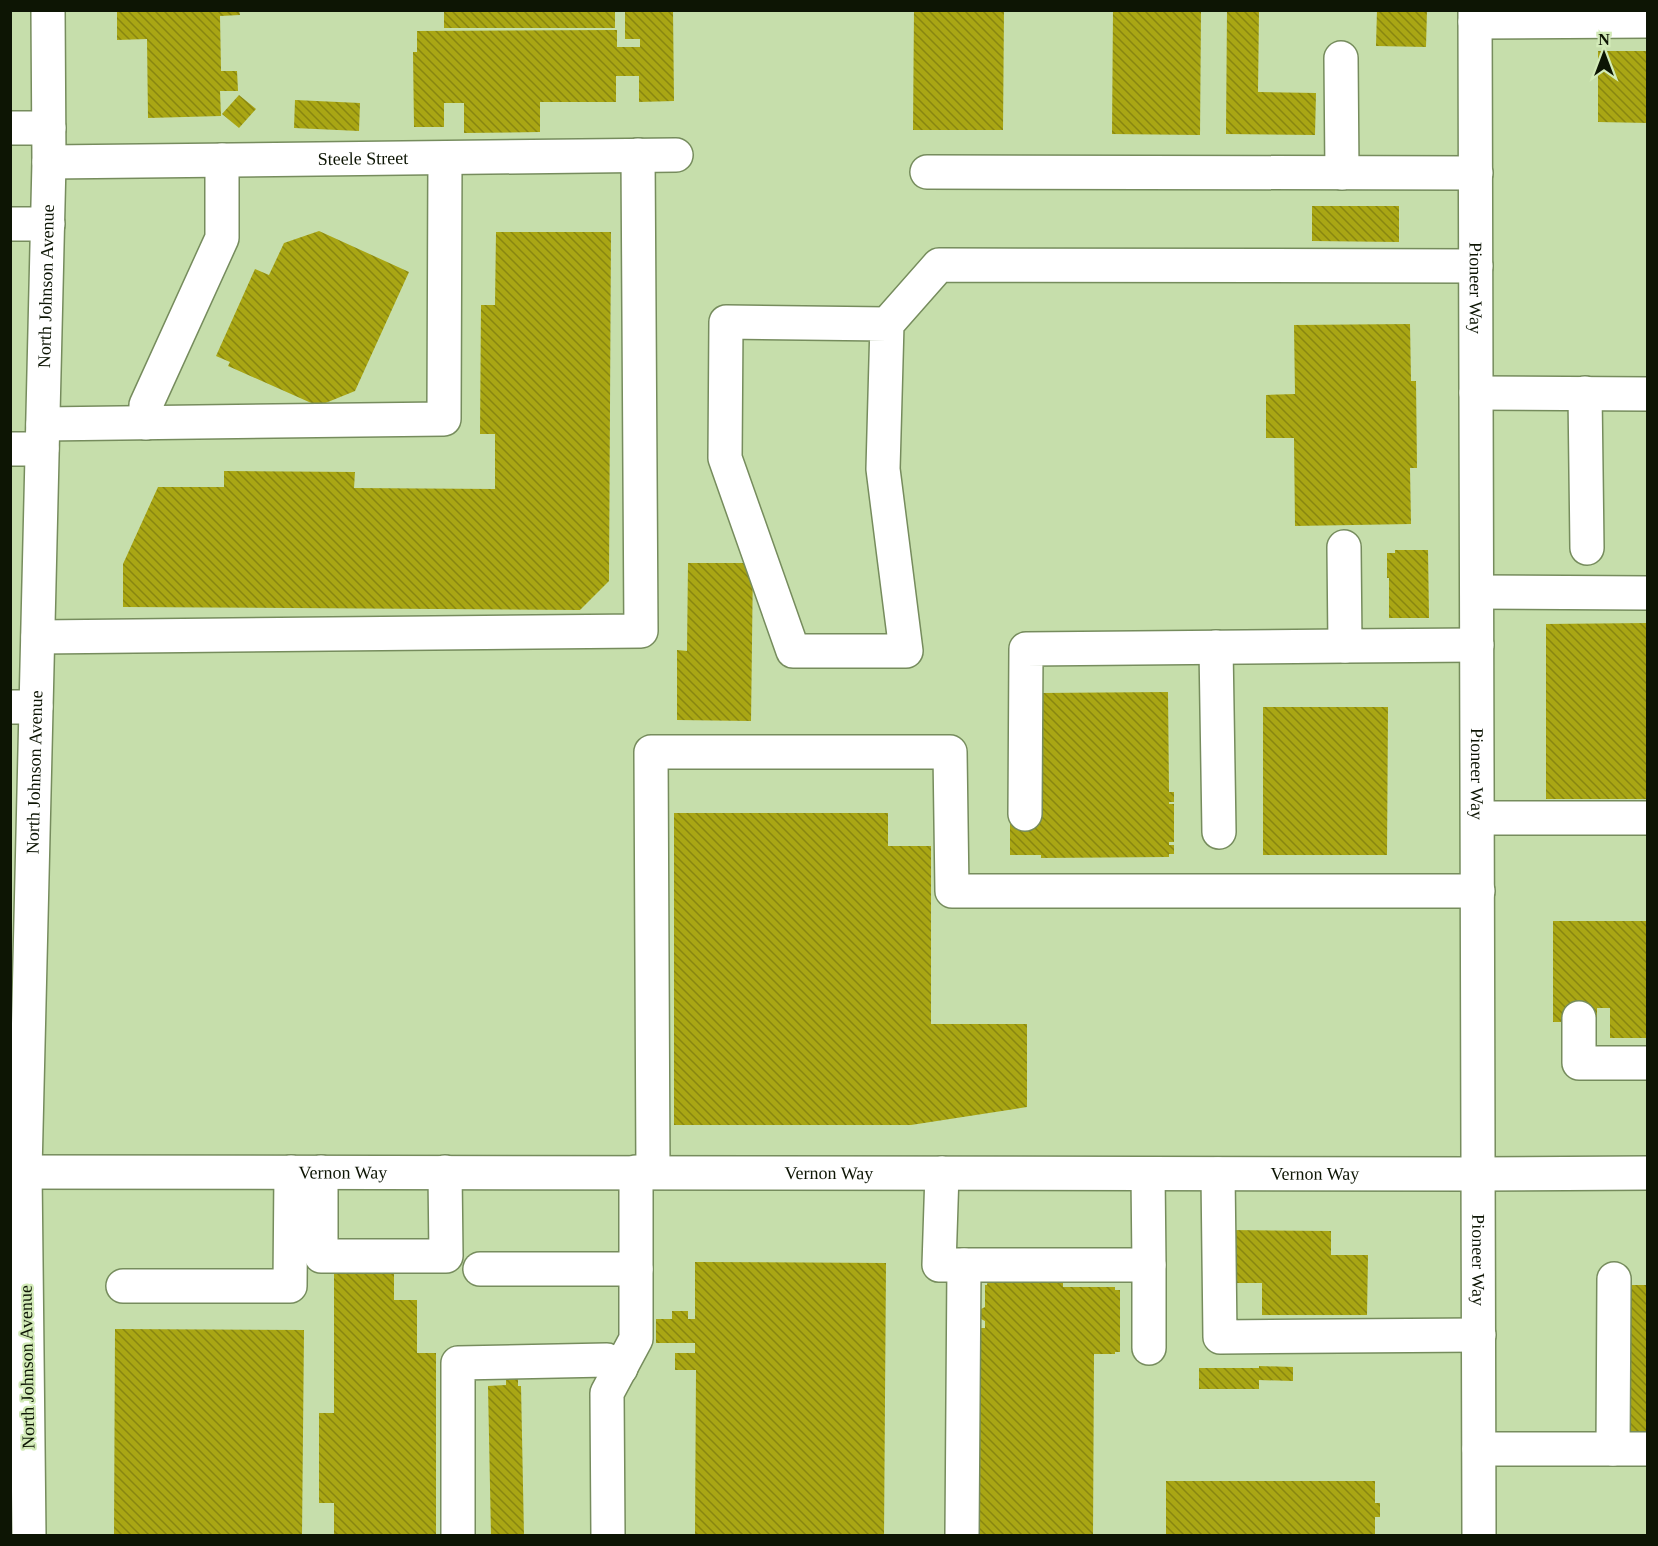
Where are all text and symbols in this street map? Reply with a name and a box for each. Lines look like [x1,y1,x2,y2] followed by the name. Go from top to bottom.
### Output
[1574,24,1634,84] north arrow
[1598,31,1610,48] text: N
[318,148,408,169] street label: Steele Street
[34,204,58,368] street label: North Johnson Avenue
[1466,242,1486,334] street label: Pioneer Way
[23,690,46,854] street label: North Johnson Avenue
[1467,728,1487,820] street label: Pioneer Way
[299,1162,387,1183] street label: Vernon Way
[785,1163,873,1183] street label: Vernon Way
[1271,1164,1359,1184] street label: Vernon Way
[1468,1214,1488,1306] street label: Pioneer Way
[16,1285,38,1449] street label: North Johnson Avenue

